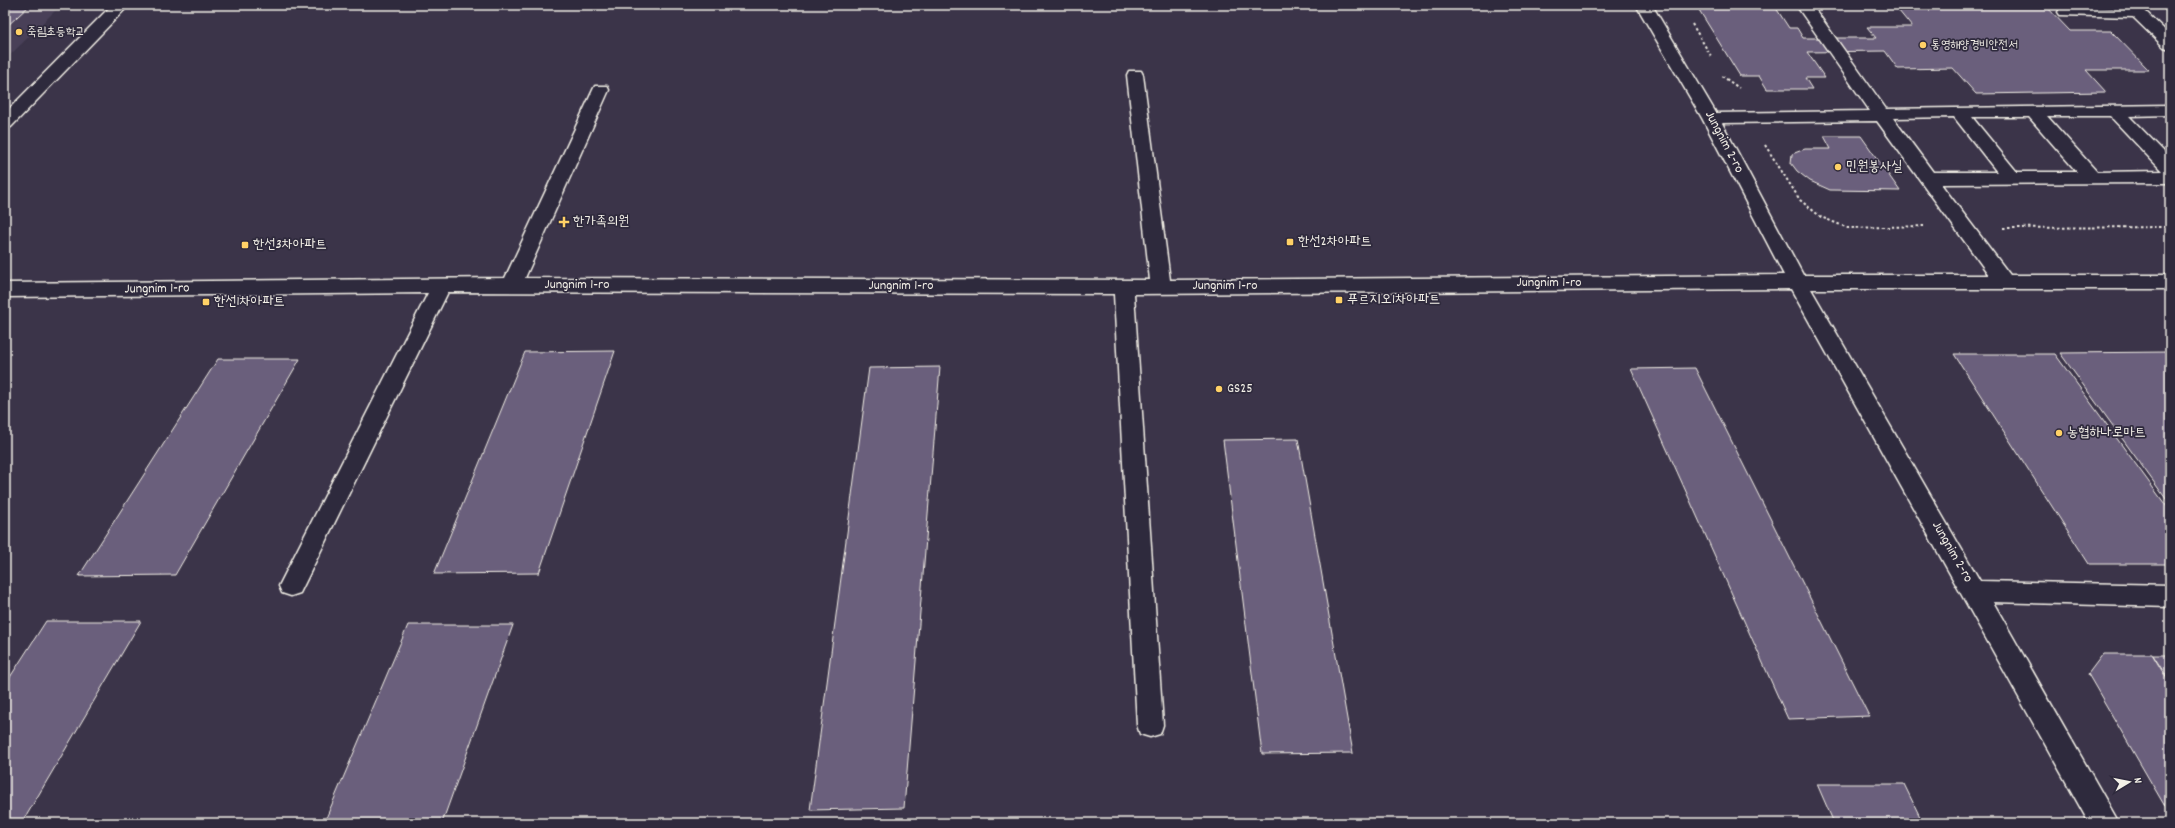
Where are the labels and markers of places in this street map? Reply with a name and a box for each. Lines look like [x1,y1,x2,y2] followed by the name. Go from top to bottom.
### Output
[27,24,85,41] place label: 죽림초등학교
[14,27,24,37] marker: 죽림초등학교
[1931,37,2018,54] place label: 통영해양경비안전서
[1918,40,1928,50] marker: 통영해양경비안전서
[1846,157,1902,177] place label: 민원봉사실
[1833,162,1843,172] marker: 민원봉사실
[573,212,629,232] place label: 한가족의원
[558,216,570,228] marker: 한가족의원
[1298,232,1372,252] place label: 한선2차아파트
[253,235,327,255] place label: 한선3차아파트
[1285,237,1295,247] marker: 한선2차아파트
[240,240,250,250] marker: 한선3차아파트
[1347,290,1440,310] place label: 푸르지오1차아파트
[214,292,285,312] place label: 한선1차아파트
[1334,295,1344,305] marker: 푸르지오1차아파트
[201,297,211,307] marker: 한선1차아파트
[1227,379,1253,399] place label: GS25
[1214,384,1224,394] marker: GS25
[2067,423,2146,443] place label: 농협하나로마트
[2054,428,2064,438] marker: 농협하나로마트

